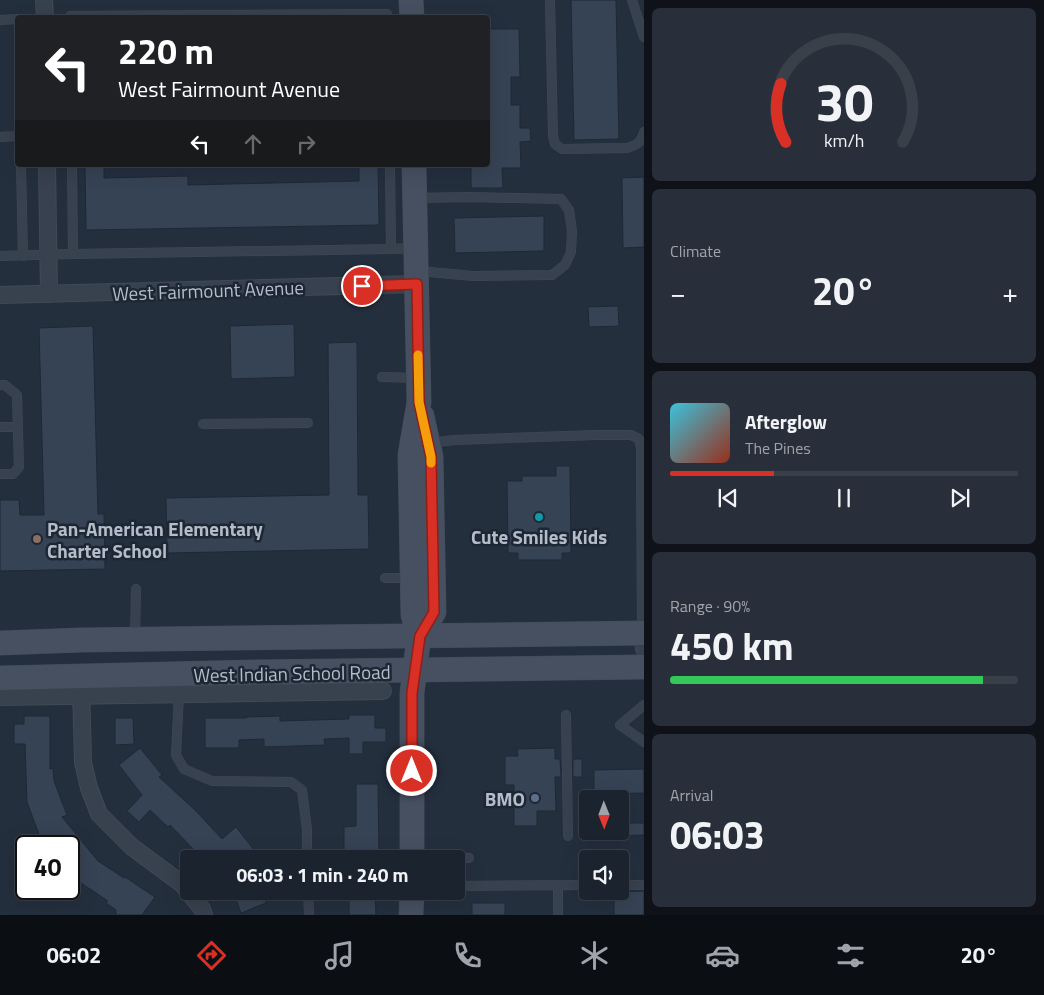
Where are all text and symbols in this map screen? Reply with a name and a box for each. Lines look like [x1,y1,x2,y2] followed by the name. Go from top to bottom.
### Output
[118,24,214,78] text: 220 m
[35,35,100,100] icon: left
[815,62,873,141] text: 30
[118,72,340,106] text: West Fairmount Avenue
[824,127,864,154] text: km/h
[186,130,214,158] icon: left
[239,130,267,158] icon: ahead
[292,130,320,158] icon: right
[670,239,721,263] text: Climate
[812,262,876,320] text: 20°
[341,265,383,307] pin
[670,271,686,314] text: −
[1002,271,1018,314] text: +
[112,272,304,308] street label: West Fairmount Avenue
[348,272,376,300] icon: arrive
[745,407,827,436] text: Afterglow
[745,436,811,460] text: The Pines
[714,484,742,512] icon: previous
[830,484,858,512] icon: pause
[946,484,974,512] icon: next
[533,511,545,523] marker: Cute Smiles Kids
[47,514,263,565] place label: Pan-American Elementary Charter School
[471,522,607,551] place label: Cute Smiles Kids
[31,533,43,545] marker: Pan-American Elementary Charter School
[670,594,750,618] text: Range · 90%
[670,617,794,675] text: 450 km
[193,657,391,689] street label: West Indian School Road
[385,744,437,796] position arrow
[670,783,713,807] text: Arrival
[485,784,525,813] place label: BMO
[579,790,629,840] north arrow
[579,790,629,900] map controls
[529,792,541,804] marker: BMO
[670,806,765,864] text: 06:03
[15,835,80,900] speed limit sign: 40
[579,850,629,900] button: sound
[236,860,409,889] text: 06:03 · 1 min · 240 m
[46,938,101,972] text: 06:02
[194,938,229,973] icon: directions
[322,938,357,973] icon: music
[450,938,485,973] icon: phone
[577,938,612,973] icon: climate
[705,938,740,973] icon: car
[833,938,868,973] icon: filters
[961,938,998,972] text: 20°

